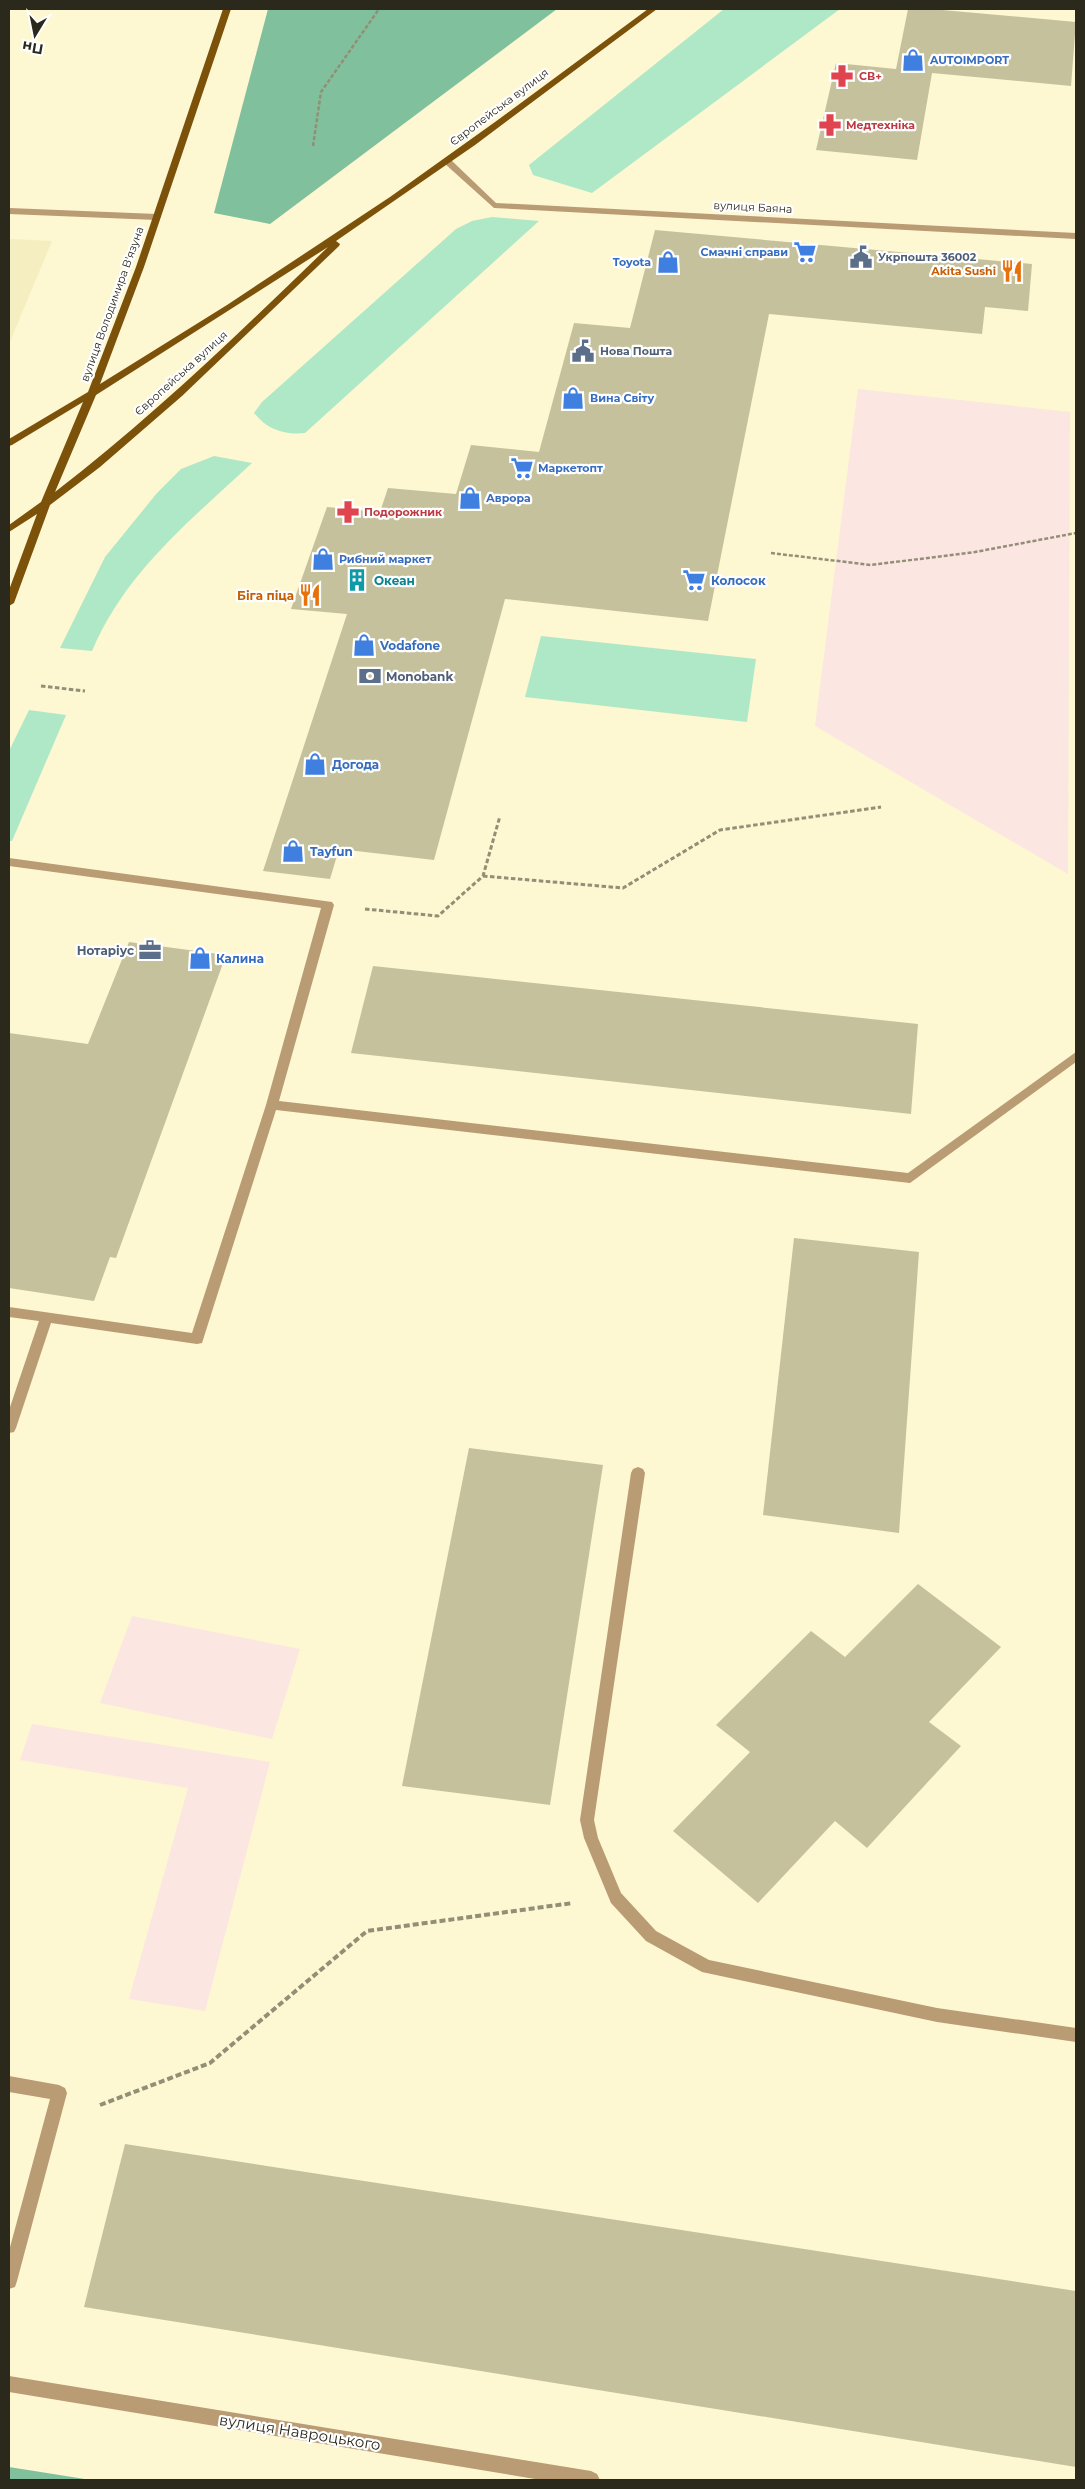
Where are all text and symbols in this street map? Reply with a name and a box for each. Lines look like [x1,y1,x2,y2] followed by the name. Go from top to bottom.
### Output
[10,10,60,60] north arrow
[21,37,45,58] text: Пн
[900,47,926,73] shop icon: AUTOIMPORT
[929,53,1009,67] place label: AUTOIMPORT
[829,63,855,89] pharmacy icon: СВ+
[447,65,551,149] street label: Європейська вулиця
[859,69,882,83] place label: СВ+
[817,112,843,138] pharmacy icon: Медтехніка
[846,118,915,132] place label: Медтехніка
[713,198,793,216] street label: вулиця Баяна
[77,225,147,383] street label: вулиця Володимира В'язуна
[792,239,818,265] supermarket icon: Смачні справи
[848,244,874,270] public building icon: Укрпошта 36002
[700,245,788,259] place label: Смачні справи
[655,249,681,275] shop icon: Toyota
[878,250,977,264] place label: Укрпошта 36002
[613,255,651,269] place label: Toyota
[999,258,1025,284] restaurant icon: Akita Sushi
[930,264,996,278] place label: Akita Sushi
[132,328,230,418] street label: Європейська вулиця
[570,338,596,364] public building icon: Нова Пошта
[600,344,672,358] place label: Нова Пошта
[560,385,586,411] shop icon: Вина Світу
[590,391,654,405] place label: Вина Світу
[509,455,535,481] supermarket icon: Маркетопт
[538,461,603,475] place label: Маркетопт
[457,485,483,511] shop icon: Аврора
[486,491,531,505] place label: Аврора
[335,499,361,525] pharmacy icon: Подорожник
[364,505,443,519] place label: Подорожник
[310,546,336,572] shop icon: Рибний маркет
[339,552,431,566] place label: Рибний маркет
[344,567,370,593] building icon: Океан
[681,567,707,593] supermarket icon: Колосок
[374,573,415,588] place label: Океан
[711,573,766,588] place label: Колосок
[297,582,323,608] restaurant icon: Біга піца
[237,588,294,603] place label: Біга піца
[351,632,377,658] shop icon: Vodafone
[379,638,441,653] place label: Vodafone
[357,663,383,689] bank icon: Monobank
[386,669,453,684] place label: Monobank
[302,751,328,777] shop icon: Догода
[332,757,379,772] place label: Догода
[280,838,306,864] shop icon: Tayfun
[310,844,353,859] place label: Tayfun
[137,937,163,963] office icon: Нотаріус
[77,943,134,958] place label: Нотаріус
[187,945,213,971] shop icon: Калина
[216,951,264,966] place label: Калина
[218,2410,382,2454] street label: вулиця Навроцького

